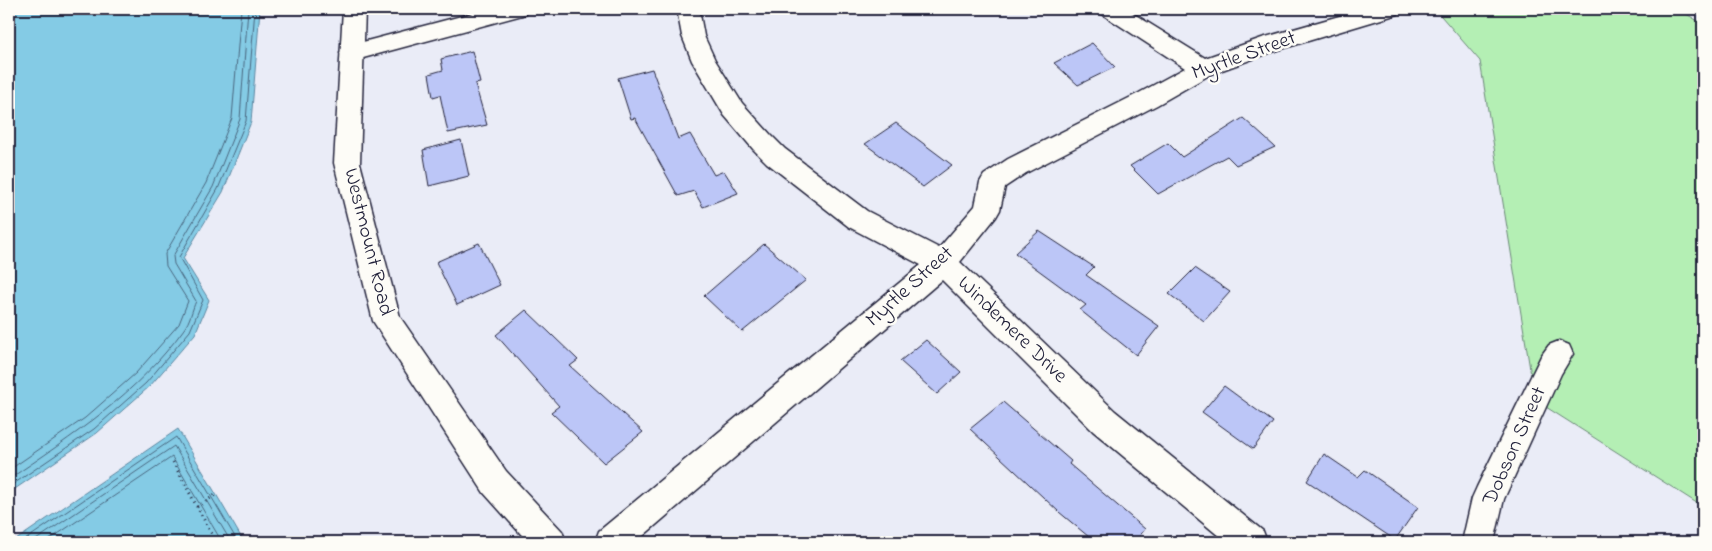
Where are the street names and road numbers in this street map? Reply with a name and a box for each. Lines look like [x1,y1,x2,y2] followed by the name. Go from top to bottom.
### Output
[1188,23,1301,91] street label: Myrtle Street
[335,165,401,319] street label: Westmount Road
[859,239,962,336] street label: Myrtle Street
[950,269,1074,391] street label: Windemere Drive
[1475,382,1555,511] street label: Dobson Street

